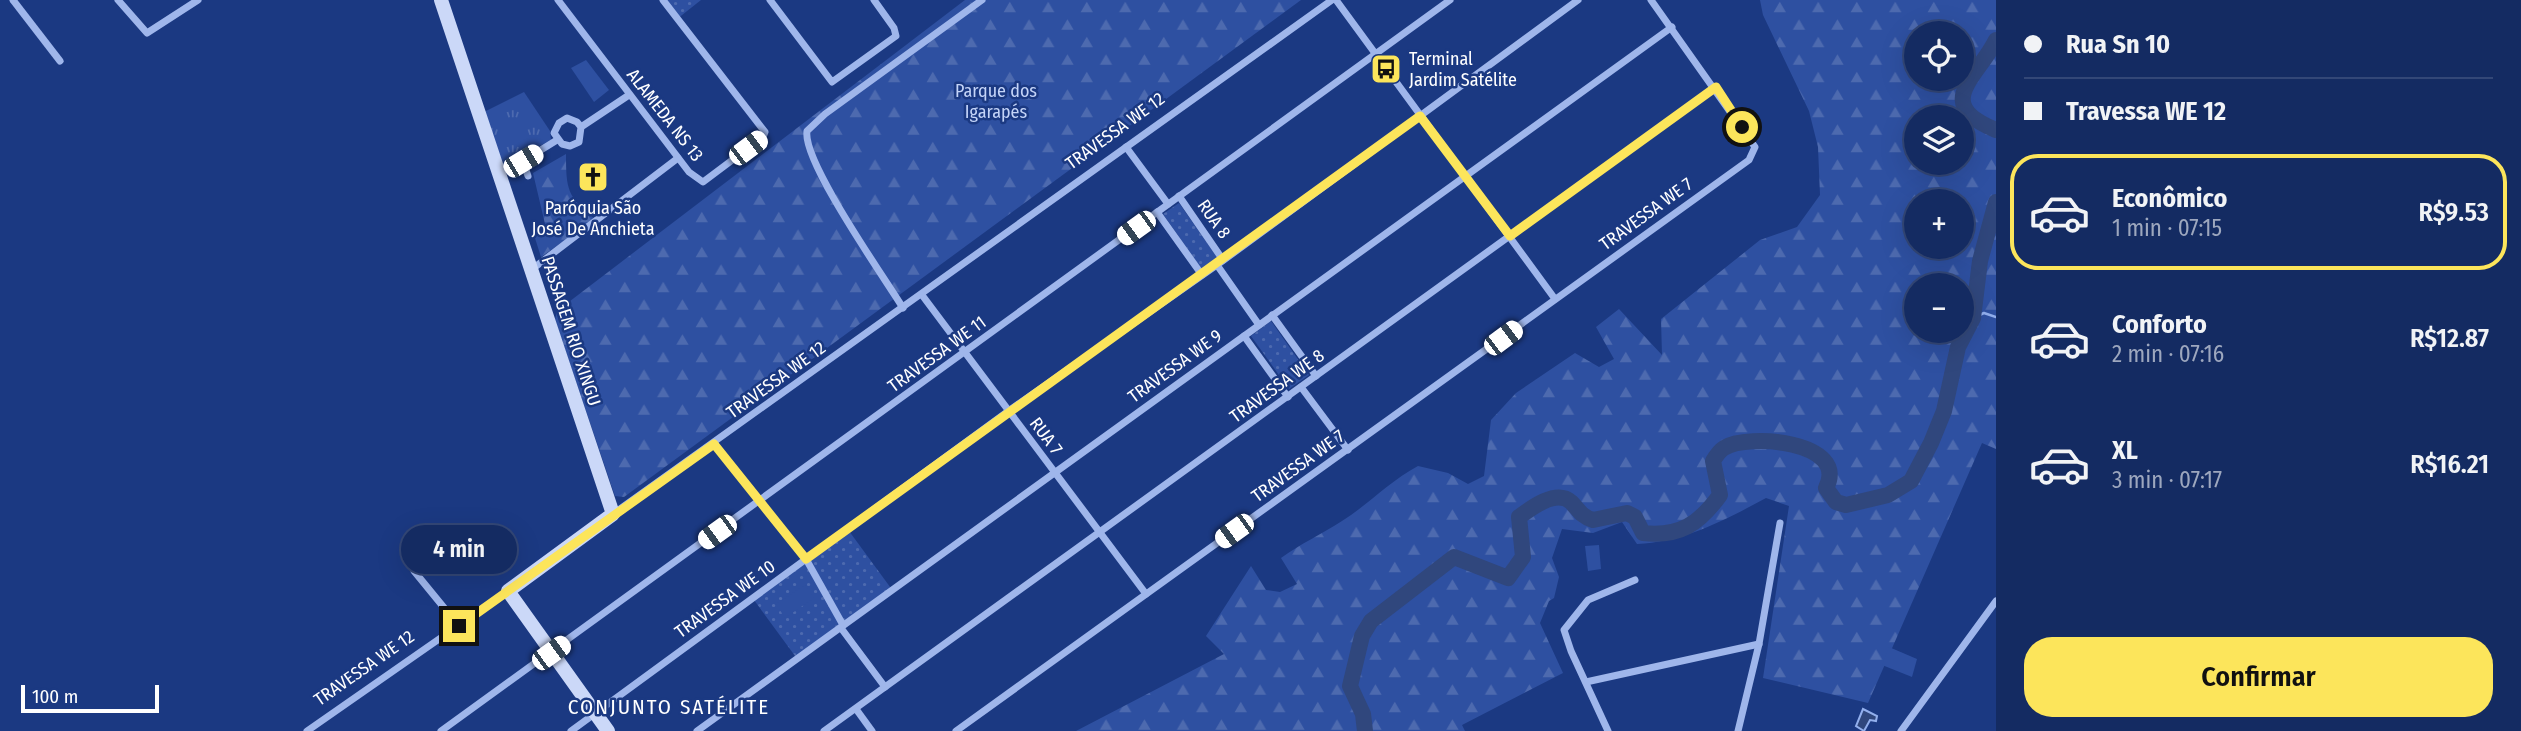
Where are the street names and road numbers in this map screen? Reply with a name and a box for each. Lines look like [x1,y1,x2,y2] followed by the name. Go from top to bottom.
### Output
[622,64,708,166] street label: ALAMEDA NS 13
[1061,88,1169,174] street label: TRAVESSA WE 12
[1595,173,1697,255] street label: TRAVESSA WE 7
[1193,195,1235,243] street label: RUA 8
[536,254,606,408] street label: PASSAGEM RIO XINGU
[884,311,990,397] street label: TRAVESSA WE 11
[1124,324,1226,408] street label: TRAVESSA WE 9
[722,337,830,423] street label: TRAVESSA WE 12
[1226,344,1328,428] street label: TRAVESSA WE 8
[1025,413,1067,459] street label: RUA 7
[1247,425,1349,507] street label: TRAVESSA WE 7
[671,555,779,643] street label: TRAVESSA WE 10
[310,625,418,711] street label: TRAVESSA WE 12

